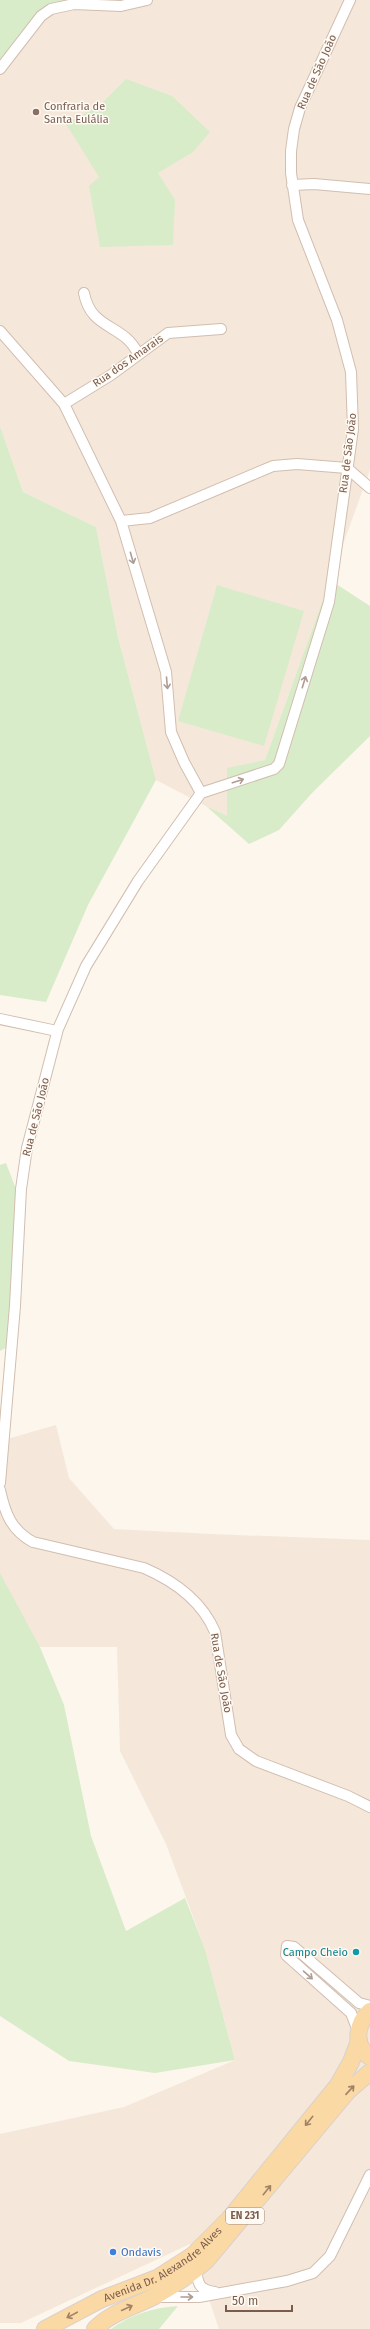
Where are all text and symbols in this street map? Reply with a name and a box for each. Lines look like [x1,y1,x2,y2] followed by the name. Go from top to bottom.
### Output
[295,32,339,112] street label: Rua de São João
[44,100,109,126] place label: Confraria de Santa Eulália
[31,107,41,117] marker: Confraria de Santa Eulália
[90,332,166,390] street label: Rua dos Amarais
[337,412,359,494] street label: Rua de São João
[129,552,136,565] one-way arrow
[163,676,170,689] one-way arrow
[301,676,308,689] one-way arrow
[232,777,245,784] one-way arrow
[20,1076,52,1158] street label: Rua de São João
[208,1632,234,1714] street label: Rua de São João
[283,1946,348,1959] place label: Campo Cheio
[351,1947,361,1957] marker: Campo Cheio
[303,1970,313,1979] one-way arrow
[345,2085,354,2095] one-way arrow
[304,2115,313,2126] one-way arrow
[263,2184,271,2195] one-way arrow
[226,2208,264,2224] road number: EN 231
[102,2224,224,2304] street label: Avenida Dr. Alexandre Alves
[121,2246,161,2259] place label: Ondavis
[108,2247,118,2257] marker: Ondavis
[226,2287,292,2313] scale bar
[180,2293,193,2301] one-way arrow
[232,2294,258,2308] text: 50 m
[121,2304,133,2311] one-way arrow
[67,2311,79,2319] one-way arrow

